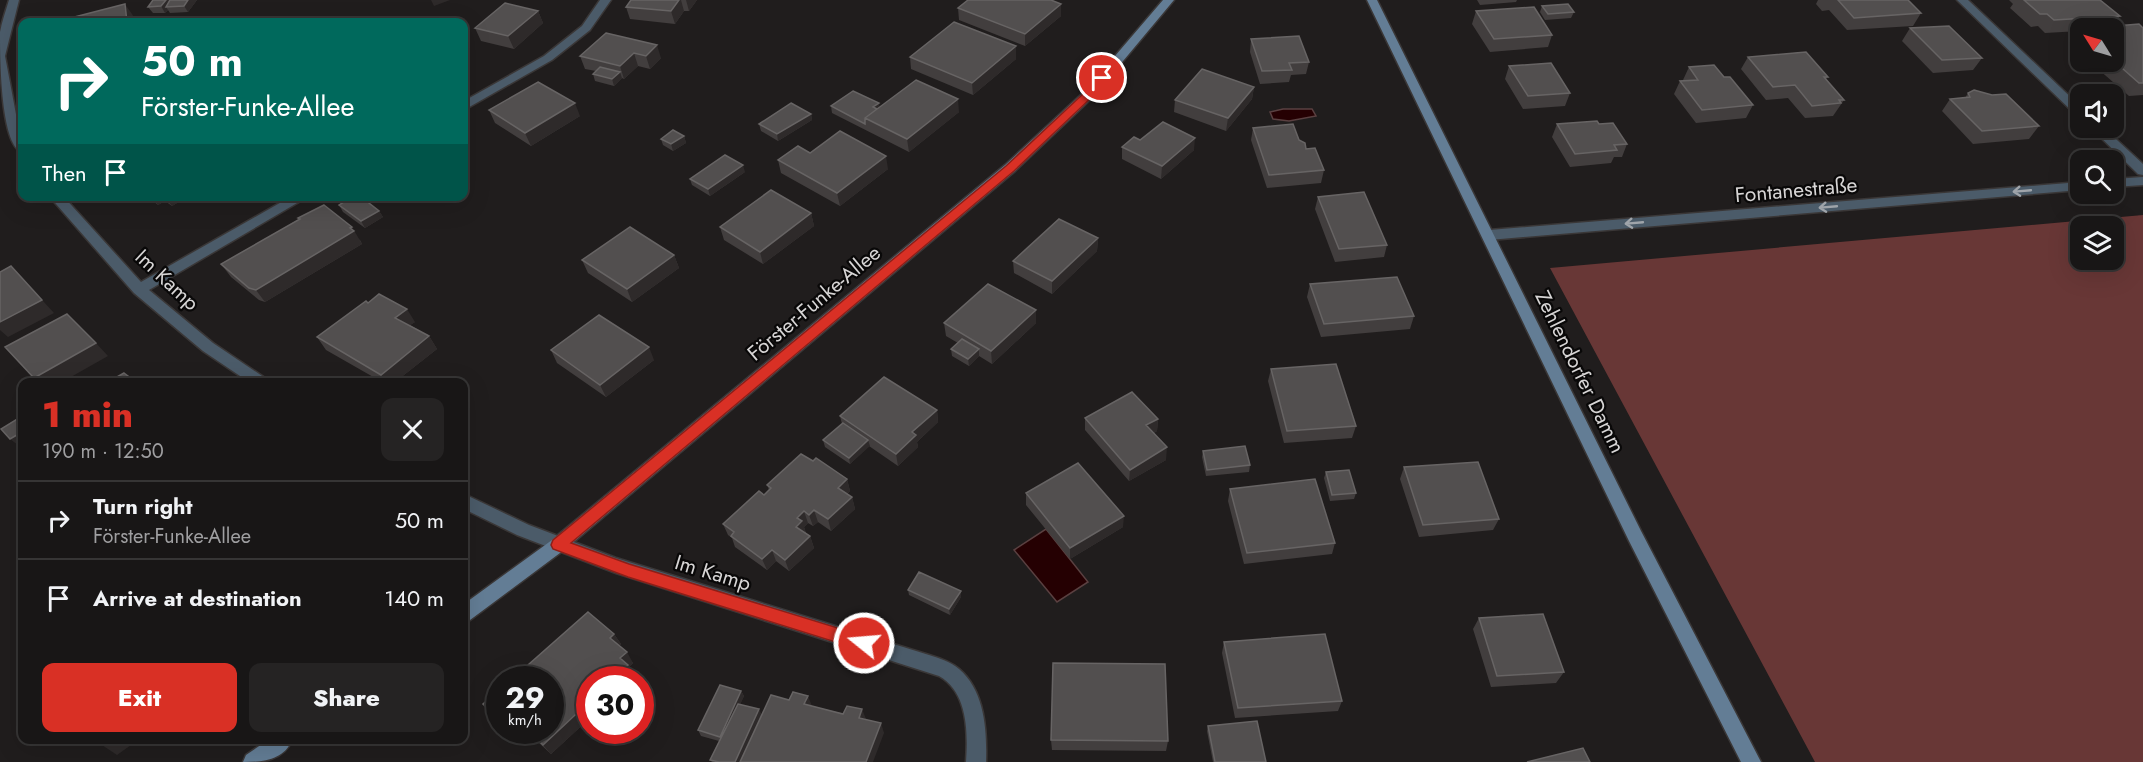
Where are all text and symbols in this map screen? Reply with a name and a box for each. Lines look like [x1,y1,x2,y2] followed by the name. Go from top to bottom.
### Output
[2070,18,2124,72] north arrow
[2070,18,2124,270] map controls
[141,31,243,92] text: 50 m
[42,42,120,120] icon: right
[1076,52,1127,103] pin
[1085,61,1118,94] icon: arrive
[2070,84,2124,138] button: sound
[141,87,354,126] text: Förster-Funke-Allee
[2070,150,2124,204] button: search
[99,156,132,189] icon: arrive
[42,157,87,189] text: Then
[1734,170,1859,210] street label: Fontanestraße
[2013,186,2033,197] one-way arrow
[1818,202,1838,213] one-way arrow
[2070,216,2124,270] button: layers
[1624,218,1644,229] one-way arrow
[741,238,887,368] street label: Förster-Funke-Allee
[128,242,206,318] street label: Im Kamp
[1528,286,1632,458] street label: Zehlendorfer Damm
[42,388,133,440] text: 1 min
[381,398,444,461] button: close
[42,437,164,466] text: 190 m · 12:50
[93,490,193,522] text: Turn right
[42,504,75,537] icon: right
[395,504,444,536] text: 50 m
[93,522,251,551] text: Förster-Funke-Allee
[671,547,755,599] street label: Im Kamp
[42,582,75,615] icon: arrive
[93,582,302,614] text: Arrive at destination
[384,582,444,614] text: 140 m
[832,611,896,675] position arrow
[42,663,237,732] button: Exit
[249,663,444,732] button: Share
[576,666,654,744] speed limit sign: 30
[505,676,545,719] text: 29
[508,709,542,731] text: km/h

